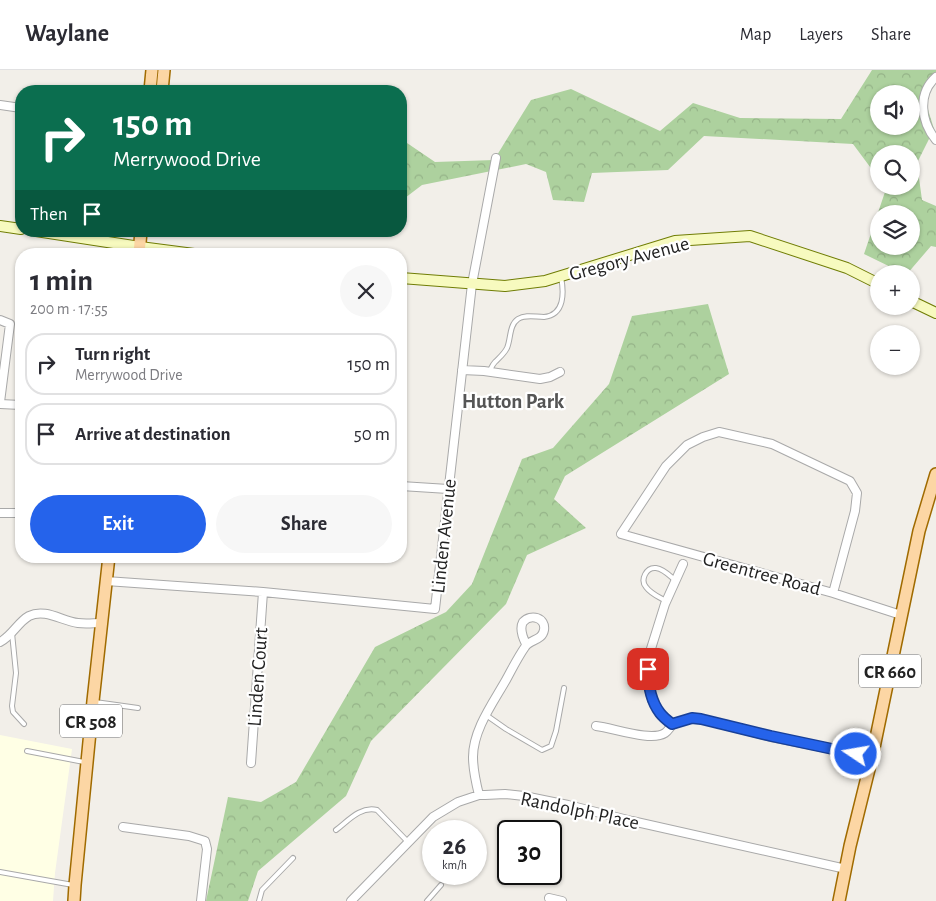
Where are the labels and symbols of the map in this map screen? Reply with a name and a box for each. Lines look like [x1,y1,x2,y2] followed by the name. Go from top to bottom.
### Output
[567,233,691,285] street label: Gregory Avenue
[462,391,565,412] district label: Hutton Park
[428,478,460,594] street label: Linden Avenue
[701,549,823,599] street label: Greentree Road
[245,626,271,727] street label: Linden Court
[627,648,669,690] pin
[859,654,921,688] road number: CR 660
[60,704,122,738] road number: CR 508
[829,727,881,779] position arrow
[519,789,641,833] street label: Randolph Place
[497,820,562,885] speed limit sign: 30

